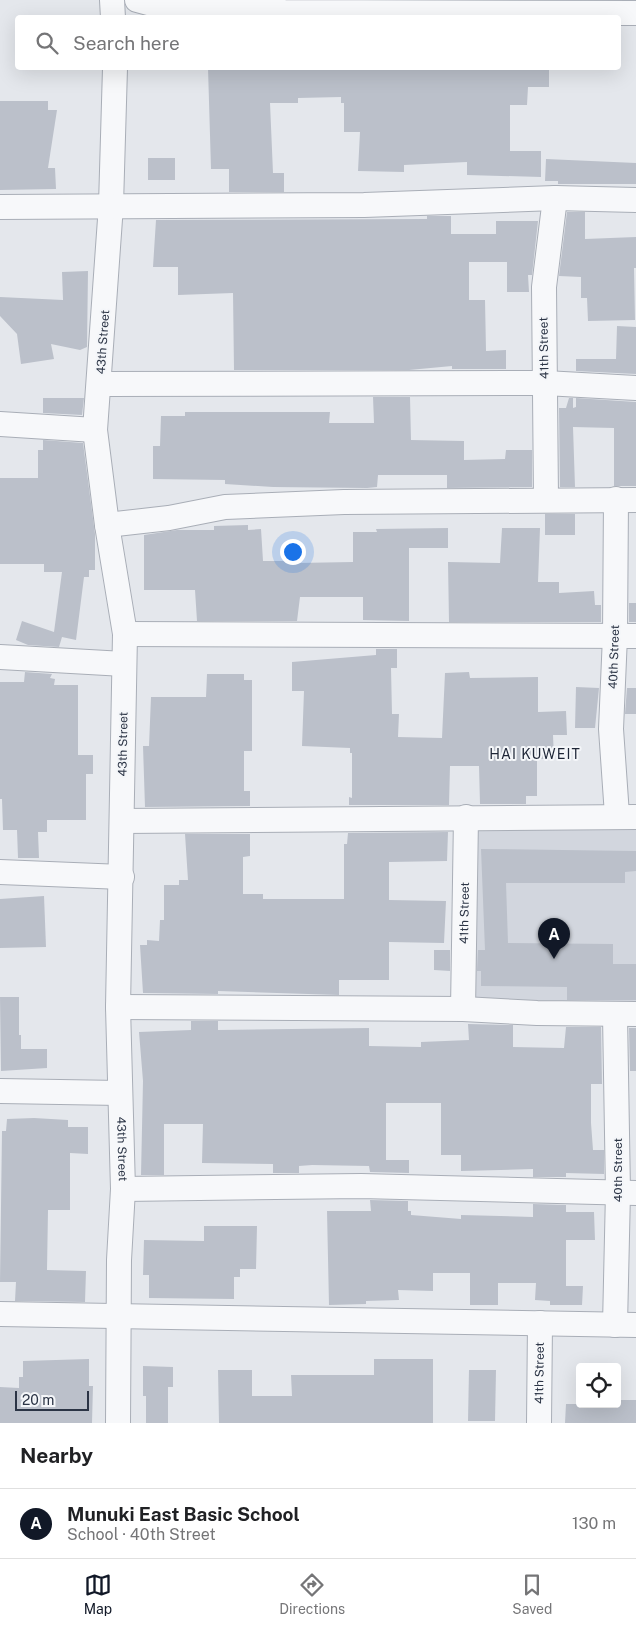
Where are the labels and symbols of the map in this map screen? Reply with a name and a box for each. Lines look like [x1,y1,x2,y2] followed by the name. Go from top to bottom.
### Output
[94,309,112,375] street label: 43th Street
[536,317,552,379] street label: 41th Street
[280,539,306,565] your location
[606,624,622,689] street label: 40th Street
[115,711,131,776] street label: 43th Street
[489,746,581,762] district label: HAI KUWEIT
[457,882,472,944] street label: 41th Street
[538,918,570,959] pin: A
[114,1116,130,1182] street label: 43th Street
[611,1137,625,1202] street label: 40th Street
[532,1342,547,1404] street label: 41th Street
[15,1388,89,1411] scale bar

